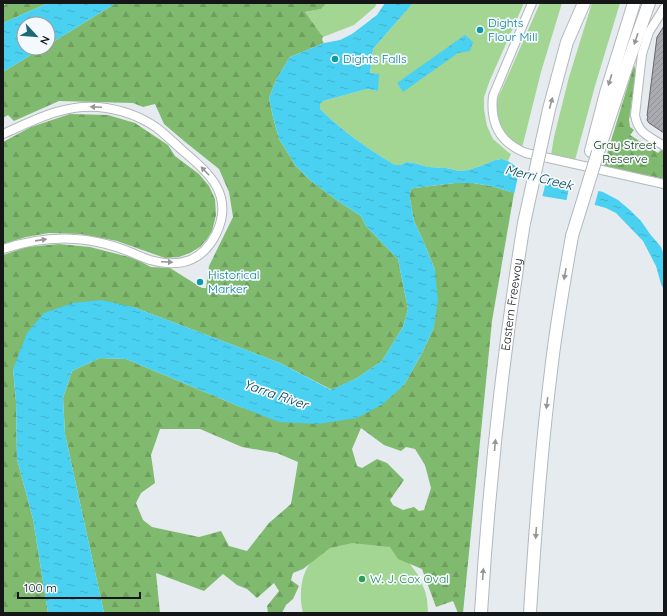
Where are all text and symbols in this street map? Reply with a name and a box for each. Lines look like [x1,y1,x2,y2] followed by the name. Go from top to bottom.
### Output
[488,15,537,44] place label: Dights Flour Mill
[16,16,56,56] north arrow
[475,25,485,35] marker: Dights Flour Mill
[37,34,53,47] text: N
[632,34,638,46] one-way arrow
[343,51,407,66] place label: Dights Falls
[330,54,340,64] marker: Dights Falls
[607,75,613,87] one-way arrow
[548,96,554,109] one-way arrow
[90,104,102,111] one-way arrow
[594,137,656,166] park label: Gray Street Reserve
[503,161,576,193] water label: Merri Creek
[200,166,210,176] one-way arrow
[35,237,47,243] one-way arrow
[498,257,525,352] street label: Eastern Freeway
[161,259,173,266] one-way arrow
[208,267,260,296] place label: Historical Marker
[562,268,568,281] one-way arrow
[195,277,205,287] marker: Historical Marker
[242,376,312,413] water label: Yarra River
[544,397,550,409] one-way arrow
[491,439,498,451] one-way arrow
[532,527,539,539] one-way arrow
[480,568,487,580] one-way arrow
[370,571,449,586] place label: W. J. Cox Oval
[18,574,140,600] scale bar
[357,574,367,584] marker: W. J. Cox Oval
[24,580,57,595] text: 100 m

